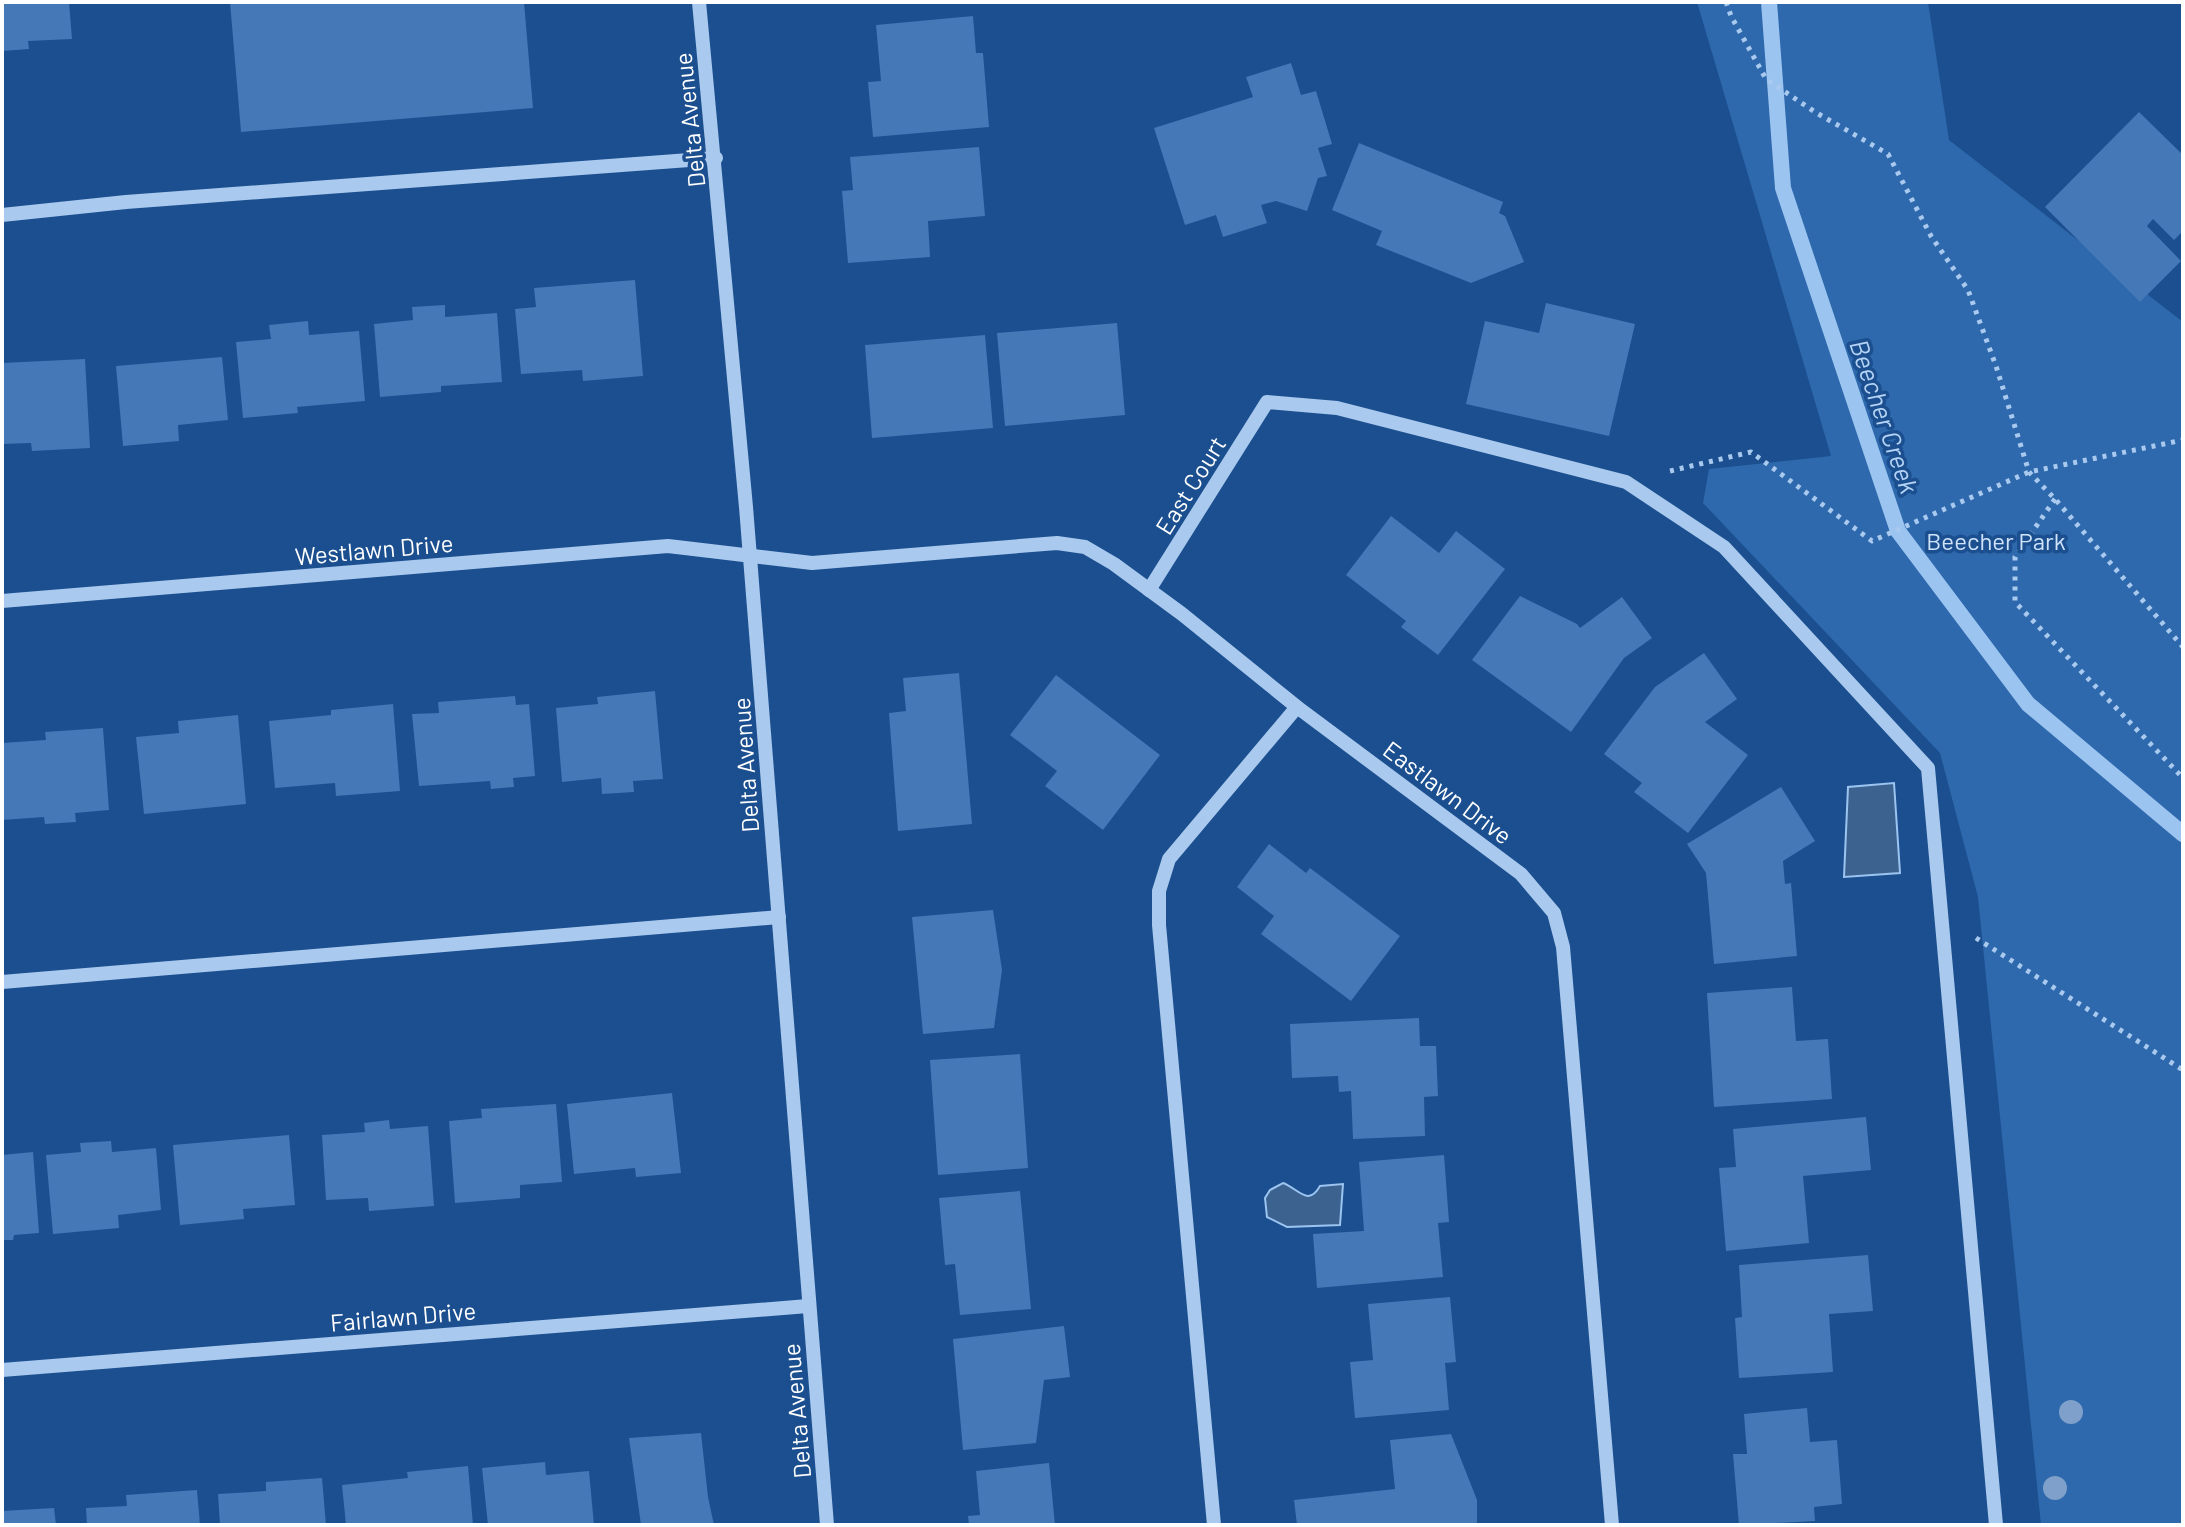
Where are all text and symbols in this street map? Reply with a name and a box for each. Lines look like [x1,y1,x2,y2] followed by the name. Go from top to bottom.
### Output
[668,51,710,189] street label: Delta Avenue
[1844,335,1926,497] water label: Beecher Creek
[1149,431,1231,539] street label: East Court
[1926,526,2066,555] park label: Beecher Park
[294,528,454,570] street label: Westlawn Drive
[726,697,764,833] street label: Delta Avenue
[1378,734,1518,850] street label: Eastlawn Drive
[329,1295,477,1337] street label: Fairlawn Drive
[776,1342,816,1480] street label: Delta Avenue

